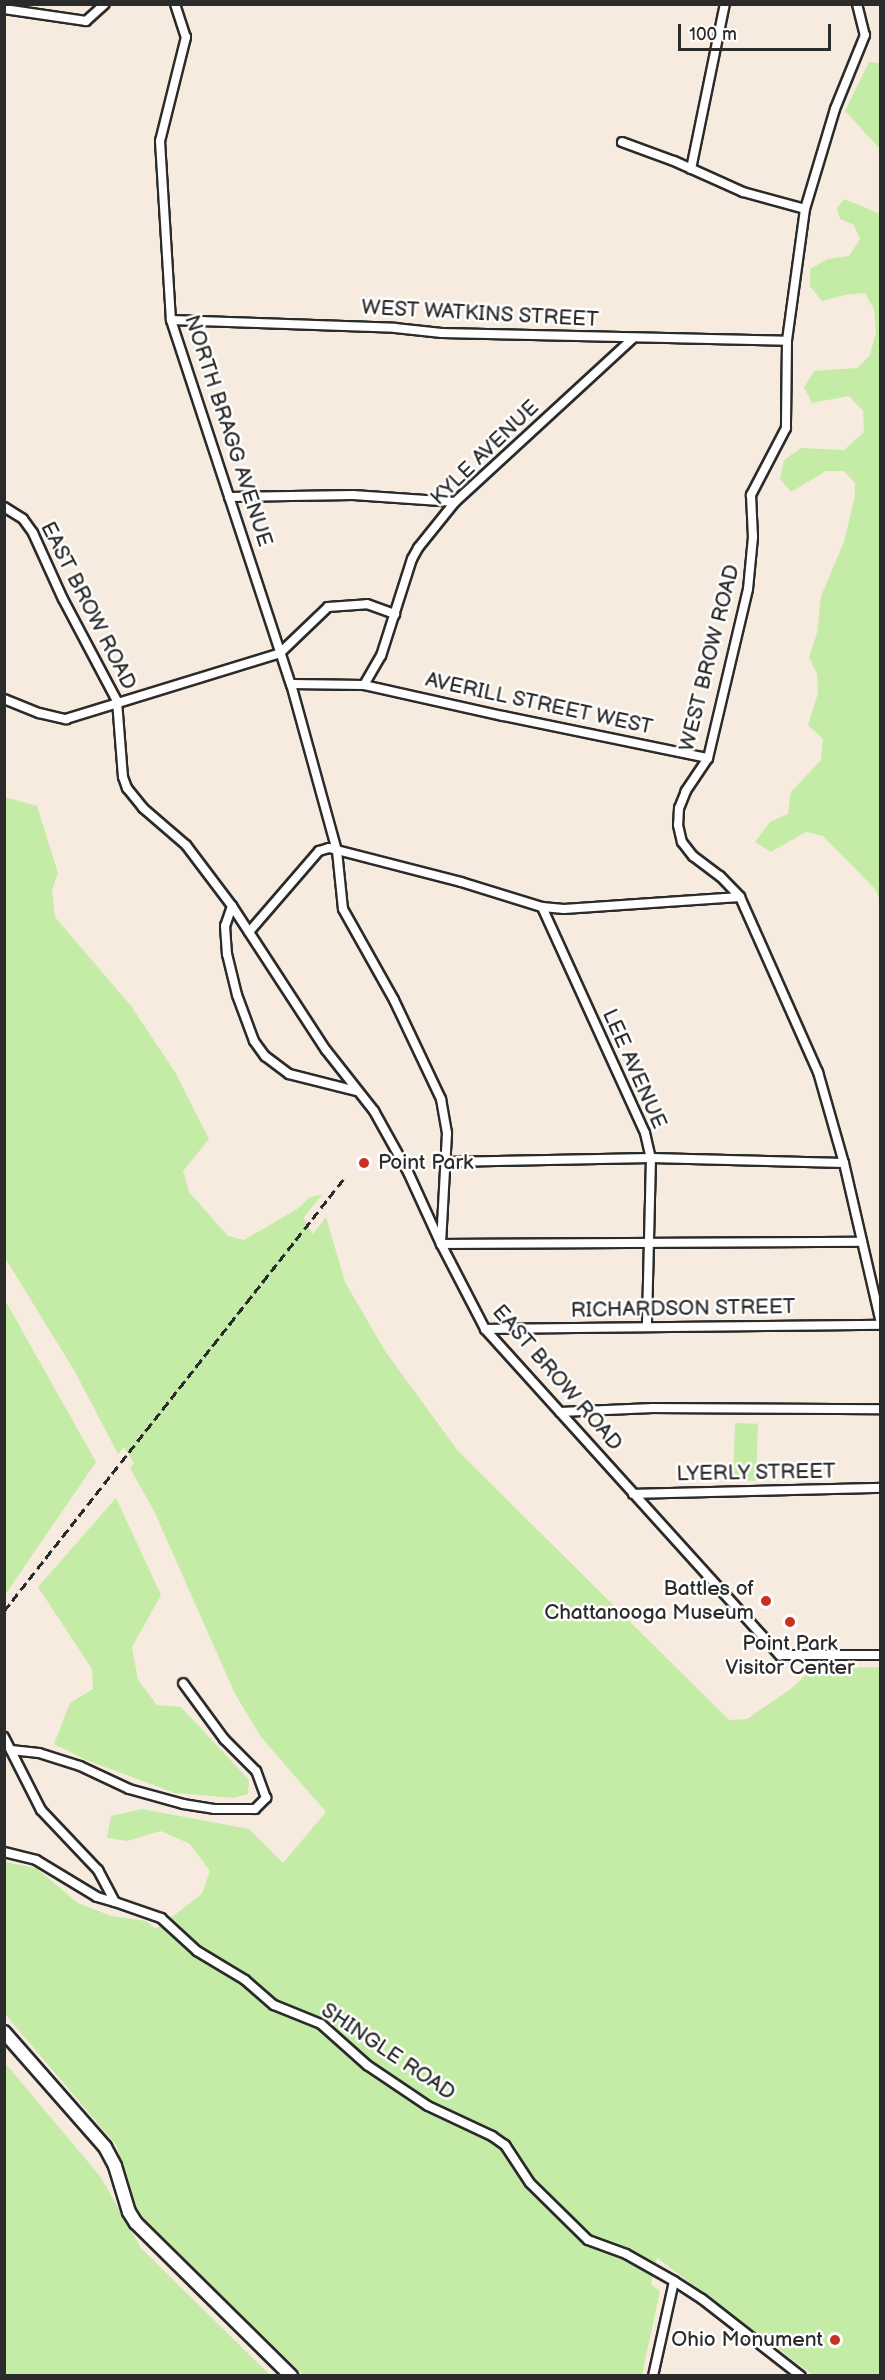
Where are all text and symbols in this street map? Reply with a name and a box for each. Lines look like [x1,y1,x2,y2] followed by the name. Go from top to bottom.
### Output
[681,12,834,50] scale bar
[689,24,737,45] text: 100 m
[360,295,600,333] street label: WEST WATKINS STREET
[179,312,277,550] street label: NORTH BRAGG AVENUE
[426,395,544,511] street label: KYLE AVENUE
[35,518,141,694] street label: EAST BROW ROAD
[675,562,745,754] street label: WEST BROW ROAD
[422,667,656,741] street label: AVERILL STREET WEST
[596,1005,672,1133] street label: LEE AVENUE
[378,1150,473,1176] place label: Point Park
[355,1154,373,1172] marker: Point Park
[570,1294,796,1324] street label: RICHARDSON STREET
[487,1300,627,1456] street label: EAST BROW ROAD
[676,1459,836,1487] street label: LYERLY STREET
[544,1576,754,1626] place label: Battles of Chattanooga Museum
[759,1594,773,1608] marker: Battles of Chattanooga Museum
[783,1615,797,1629] marker: Point Park Visitor Center
[725,1631,855,1681] place label: Point Park Visitor Center
[316,1998,460,2106] street label: SHINGLE ROAD
[671,2327,823,2353] place label: Ohio Monument
[828,2333,842,2347] marker: Ohio Monument

